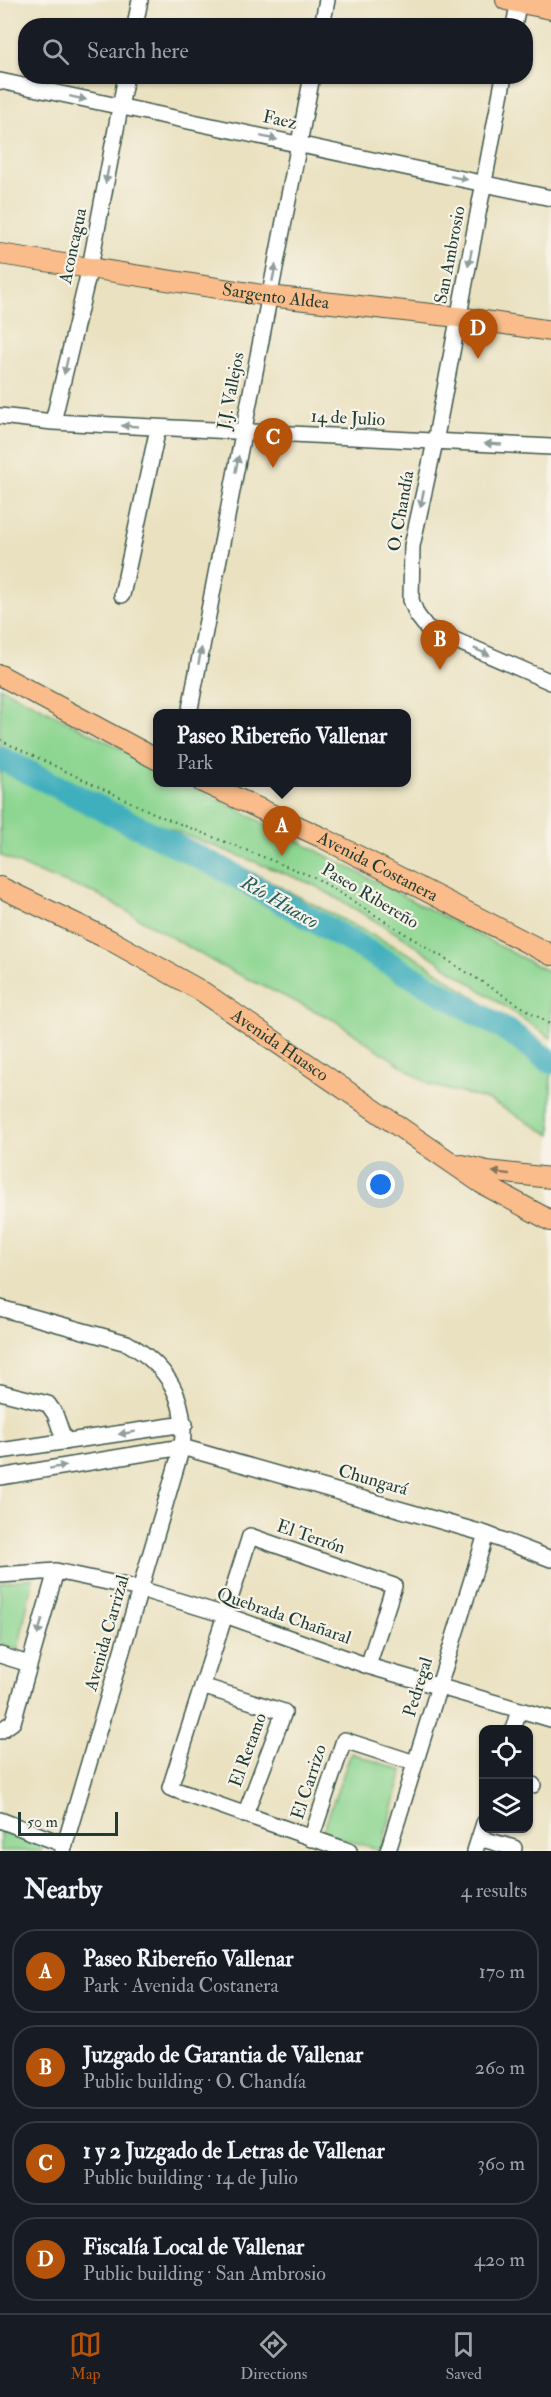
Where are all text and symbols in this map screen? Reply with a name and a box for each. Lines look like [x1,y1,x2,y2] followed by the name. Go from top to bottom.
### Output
[18,18,533,84] search box
[39,35,72,68] icon: search
[87,37,189,65] text: Search here
[68,93,87,103] one-way arrow
[261,105,300,135] street label: Faez
[259,134,278,143] one-way arrow
[102,166,111,185] one-way arrow
[450,174,469,183] one-way arrow
[429,204,471,306] street label: San Ambrosio
[54,205,92,287] street label: Aconcagua
[465,248,474,267] one-way arrow
[270,263,279,282] one-way arrow
[221,277,331,314] street label: Sargento Aldea
[458,310,498,359] pin: D
[212,350,250,433] street label: J.J. Vallejos
[61,357,71,375] one-way arrow
[310,405,386,431] street label: 14 de Julio
[254,418,292,468] pin: C
[121,422,140,431] one-way arrow
[483,440,502,449] one-way arrow
[232,455,241,474] one-way arrow
[383,468,420,553] street label: O. Chandía
[417,490,426,509] one-way arrow
[420,620,460,670] pin: B
[196,646,205,665] one-way arrow
[474,647,492,657] one-way arrow
[153,709,411,787] popup
[177,722,387,750] text: Paseo Ribereño Vallenar
[177,750,213,775] text: Park
[262,806,302,856] pin: A
[313,825,443,907] street label: Avenida Costanera
[317,858,423,934] street label: Paseo Ribereño
[236,869,323,934] water label: Río Huasco
[226,1003,334,1087] street label: Avenida Huasco
[491,1168,510,1177] one-way arrow
[366,1170,395,1199] your location
[117,1428,136,1437] one-way arrow
[335,1459,411,1501] street label: Chungará
[48,1462,67,1471] one-way arrow
[274,1515,348,1559] street label: El Terrón
[79,1572,135,1695] street label: Avenida Carrizal
[214,1582,354,1650] street label: Quebrada Chañaral
[34,1618,44,1636] one-way arrow
[398,1654,438,1720] street label: Pedregal
[224,1709,272,1790] street label: El Retamo
[479,1725,533,1833] map controls
[479,1725,533,1779] button: locate
[286,1741,332,1822] street label: El Carrizo
[479,1779,533,1833] button: layers
[18,1809,118,1836] scale bar
[27,1812,58,1832] text: 50 m
[24,1874,102,1906] text: Nearby
[461,1878,527,1903] text: 4 results
[83,1945,293,1973] text: Paseo Ribereño Vallenar
[39,1959,52,1984] text: A
[479,1959,525,1984] text: 170 m
[83,1973,279,1998] text: Park · Avenida Costanera
[83,2041,363,2069] text: Juzgado de Garantia de Vallenar
[39,2055,52,2080] text: B
[475,2055,525,2080] text: 260 m
[83,2069,306,2094] text: Public building · O. Chandía
[83,2137,385,2165] text: 1 y 2 Juzgado de Letras de Vallenar
[38,2151,53,2176] text: C
[477,2151,525,2176] text: 360 m
[83,2165,298,2190] text: Public building · 14 de Julio
[83,2233,304,2261] text: Fiscalía Local de Vallenar
[37,2247,54,2272] text: D
[474,2247,525,2272] text: 420 m
[83,2261,326,2286] text: Public building · San Ambrosio
[69,2328,102,2384] tab: Map
[240,2328,307,2384] tab: Directions
[445,2328,482,2384] tab: Saved

